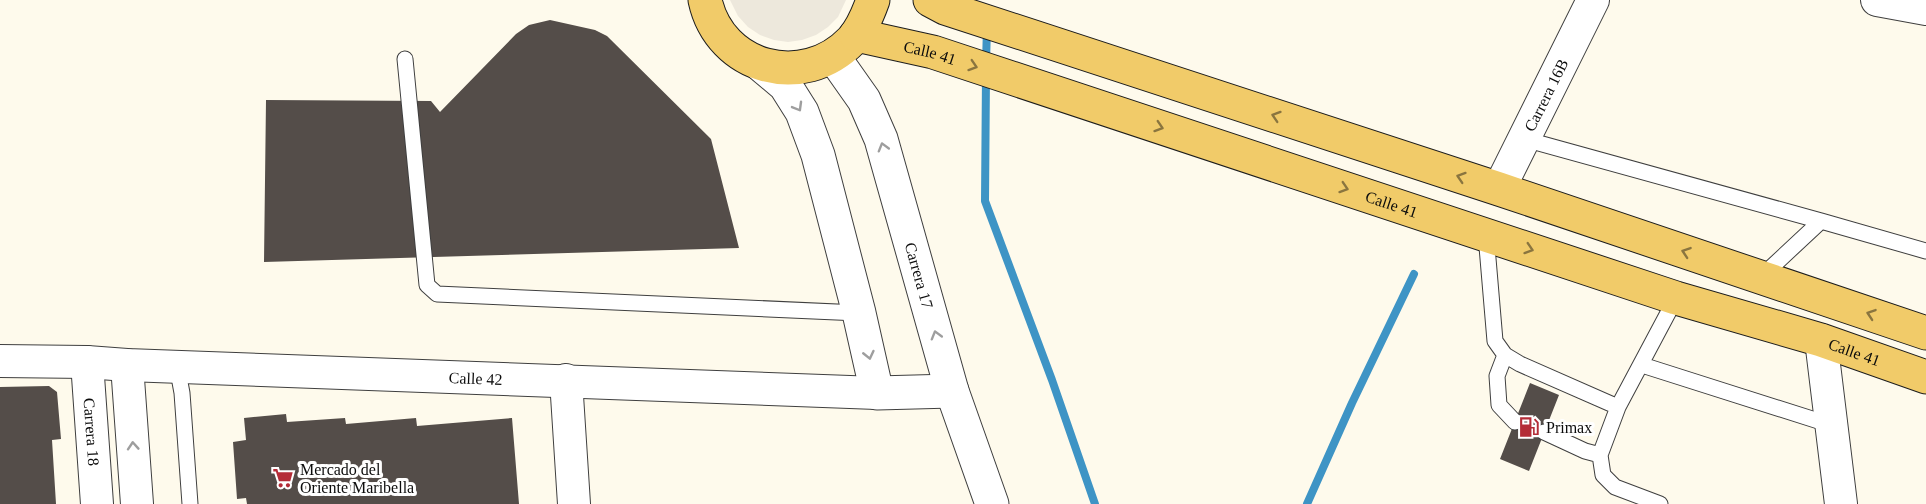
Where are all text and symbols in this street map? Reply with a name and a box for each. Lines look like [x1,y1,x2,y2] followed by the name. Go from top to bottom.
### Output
[902,38,958,68] street label: Calle 41
[1521,56,1571,134] street label: Carrera 16B
[967,59,978,71] one-way arrow
[791,101,803,111] one-way arrow
[1271,111,1282,123] one-way arrow
[1153,120,1163,132] one-way arrow
[878,143,890,153] one-way arrow
[1456,171,1467,184] one-way arrow
[1338,181,1349,193] one-way arrow
[1363,188,1420,221] street label: Calle 41
[902,240,936,310] street label: Carrera 17
[1523,242,1534,254] one-way arrow
[1681,246,1692,259] one-way arrow
[1866,309,1877,321] one-way arrow
[931,330,943,341] one-way arrow
[1826,335,1883,369] street label: Calle 41
[861,349,874,359] one-way arrow
[448,369,503,388] street label: Calle 42
[81,397,102,466] street label: Carrera 18
[1517,415,1541,439] fuel station icon: Primax
[1546,419,1592,436] place label: Primax
[126,441,139,450] one-way arrow
[300,461,414,496] place label: Mercado del Oriente Maribella
[271,466,295,490] supermarket icon: Mercado del Oriente Maribella

